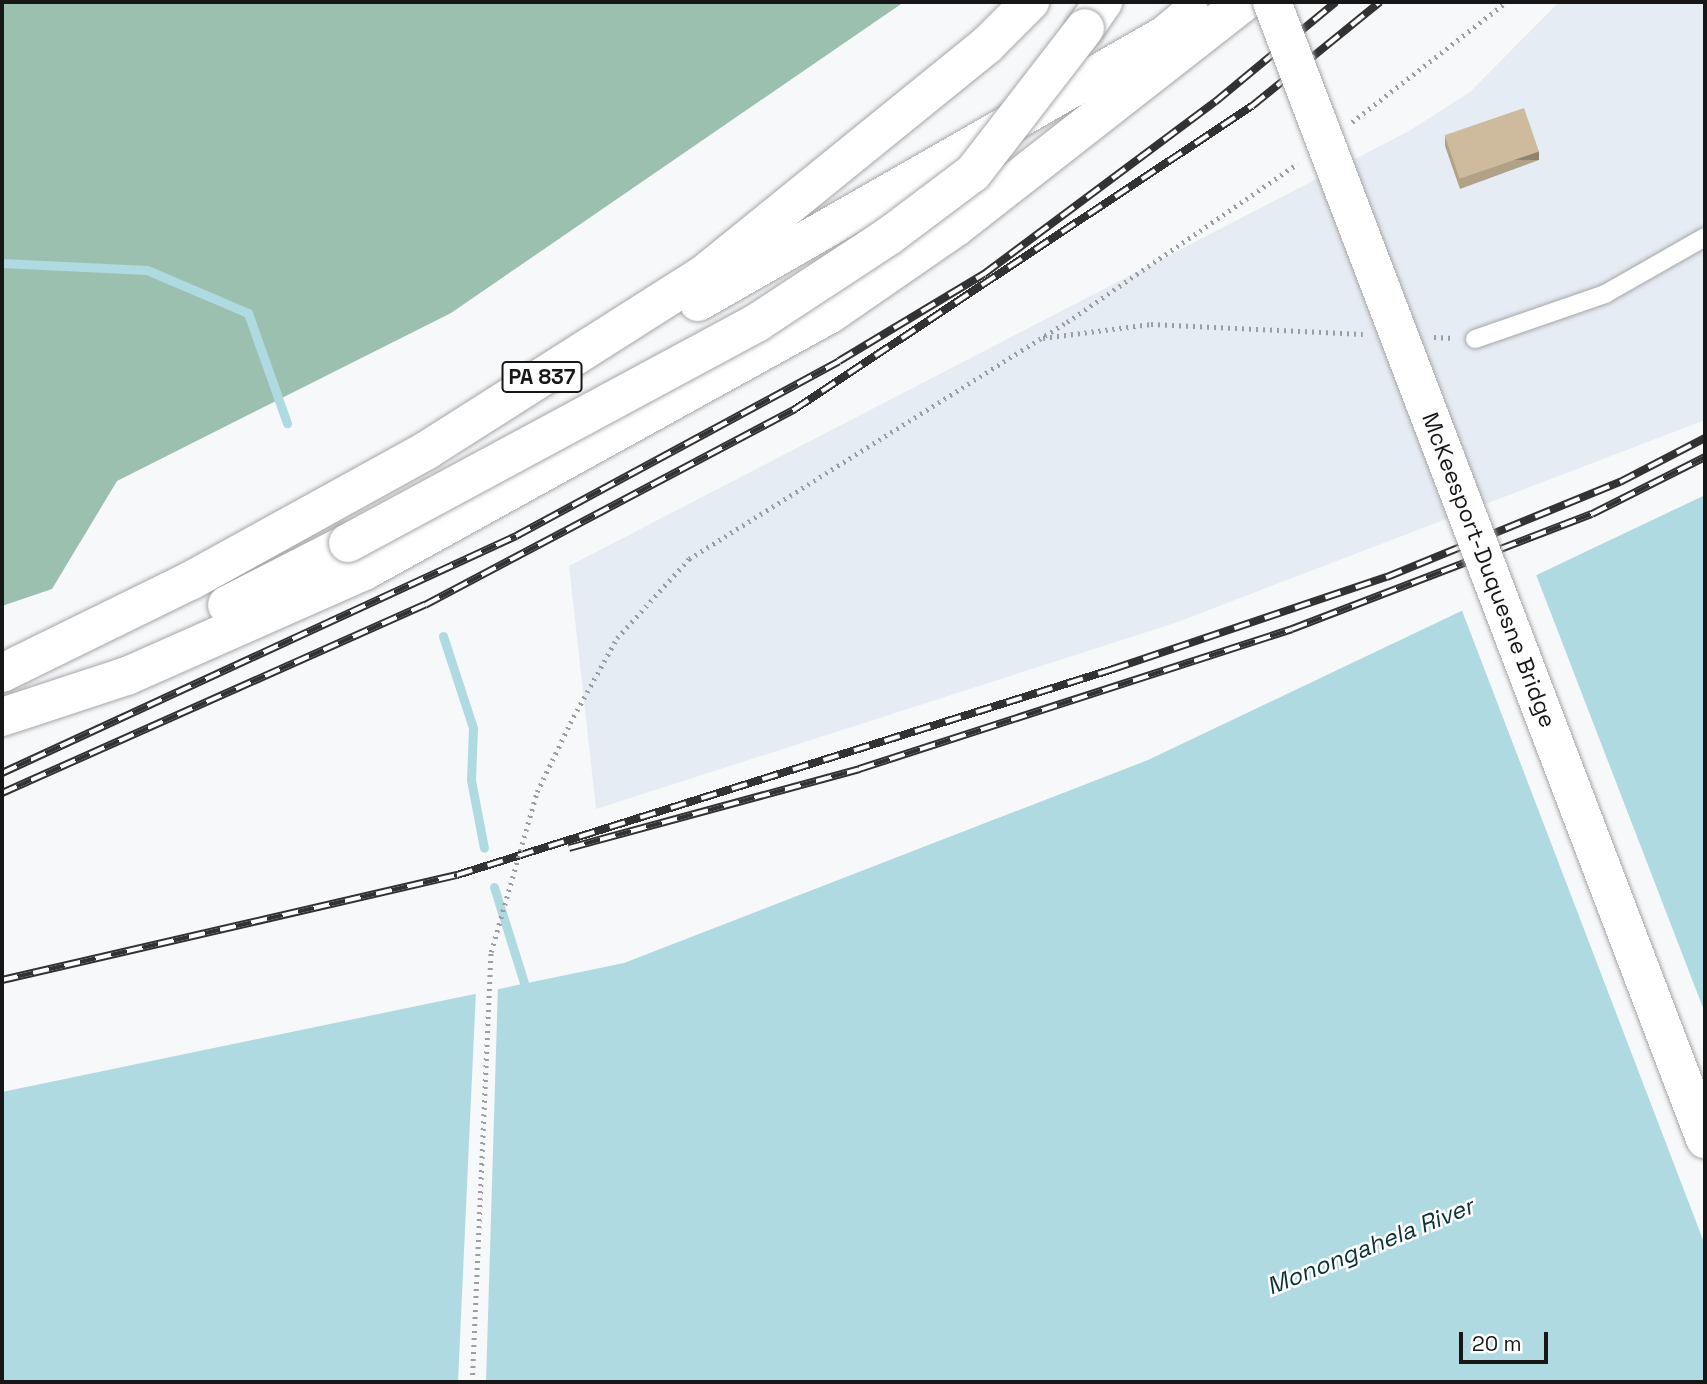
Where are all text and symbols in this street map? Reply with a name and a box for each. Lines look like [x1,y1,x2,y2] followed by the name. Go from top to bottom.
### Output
[500,360,584,394] road number: PA 837
[1416,409,1562,731] street label: McKeesport-Duquesne Bridge
[1262,1191,1478,1301] water label: Monongahela River
[1462,1318,1551,1362] scale bar
[1472,1330,1522,1357] text: 20 m

